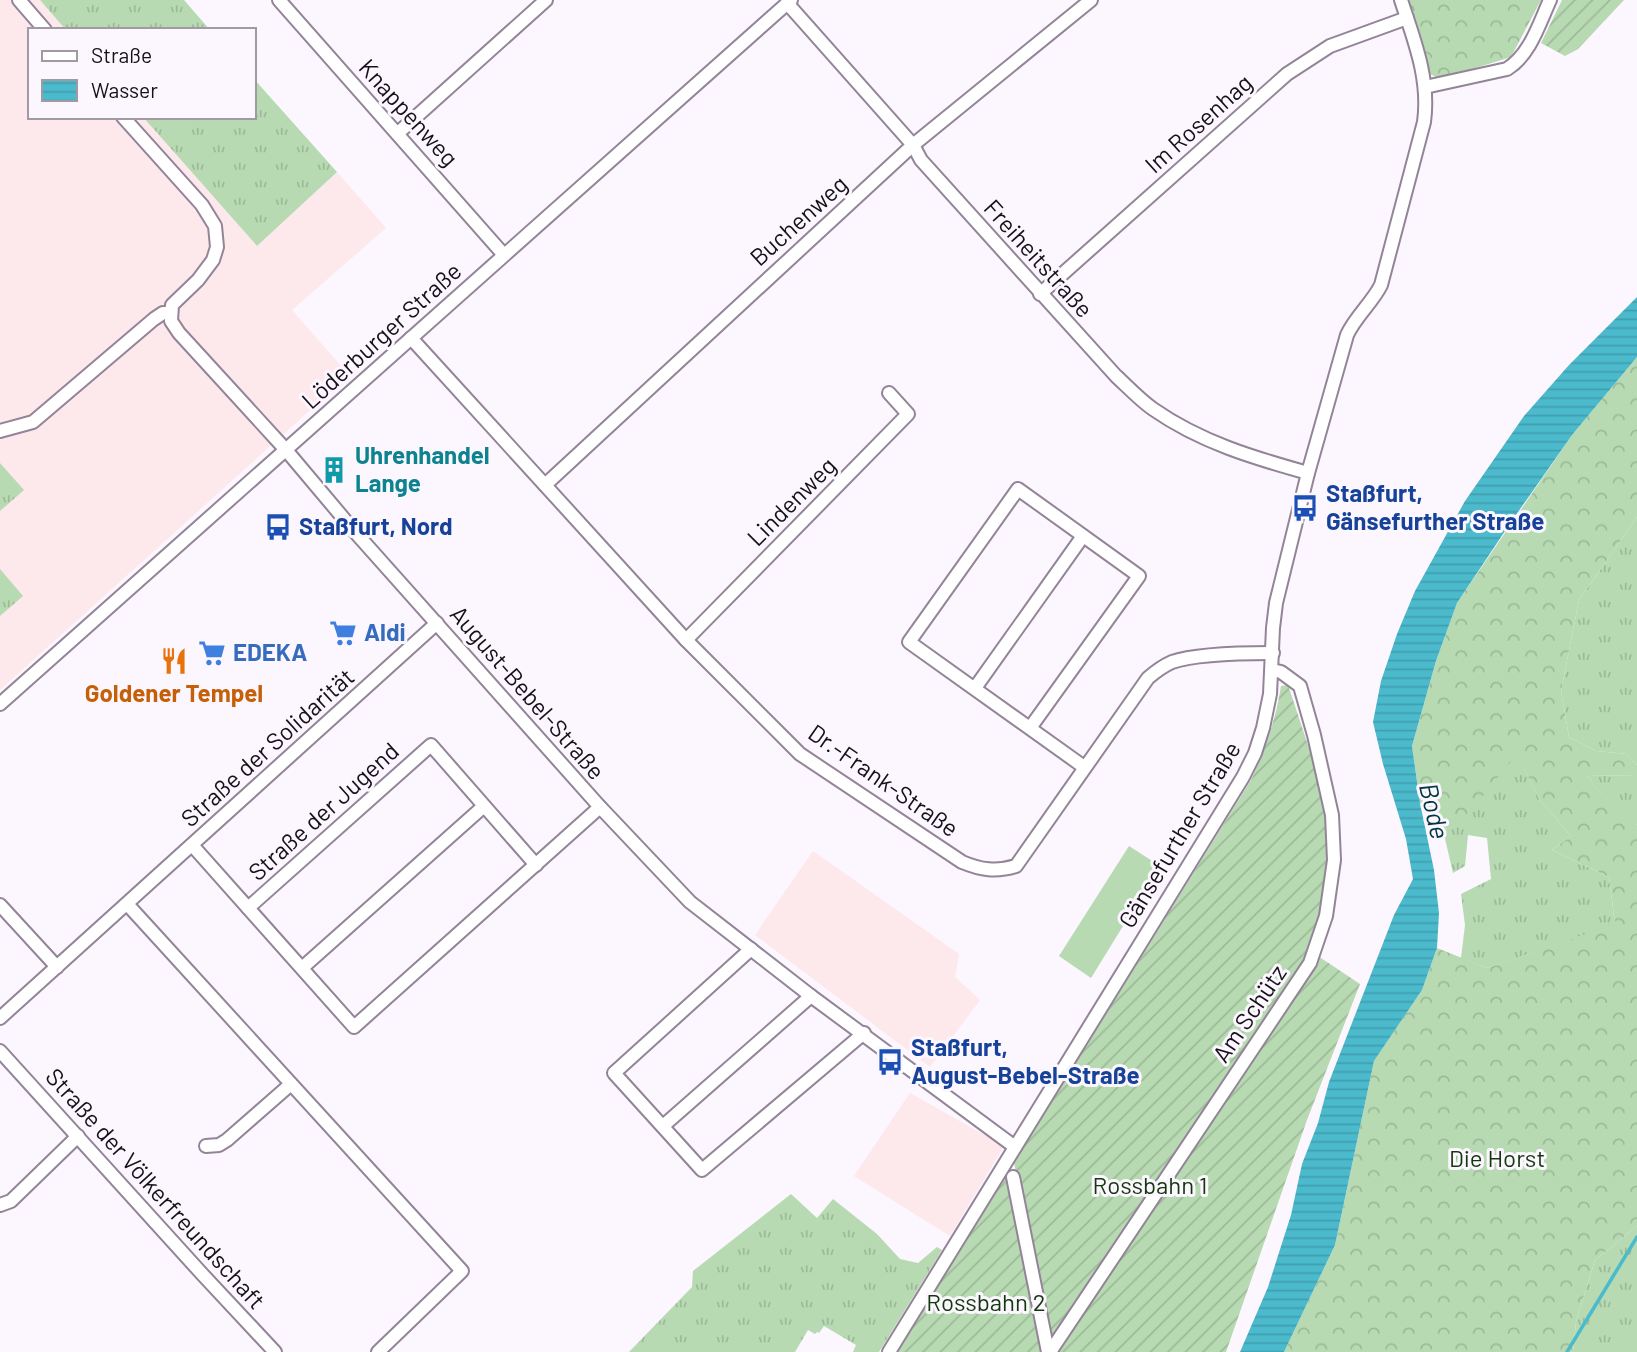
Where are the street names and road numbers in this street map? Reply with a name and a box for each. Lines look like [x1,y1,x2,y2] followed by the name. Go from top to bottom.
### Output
[353,52,465,172] street label: Knappenweg
[1139,67,1257,178] street label: Im Rosenhag
[743,169,853,271] street label: Buchenweg
[979,193,1100,323] street label: Freiheitstraße
[295,256,467,414] street label: Löderburger Straße
[740,450,841,551] street label: Lindenweg
[445,599,612,785] street label: August-Bebel-Straße
[175,662,359,832] street label: Straße der Solidarität
[803,717,964,842] street label: Dr.-Frank-Straße
[242,736,404,886] street label: Straße der Jugend
[1112,736,1246,933] street label: Gänsefurther Straße
[1206,959,1292,1067] street label: Am Schütz
[40,1062,272,1314] street label: Straße der Völkerfreundschaft

